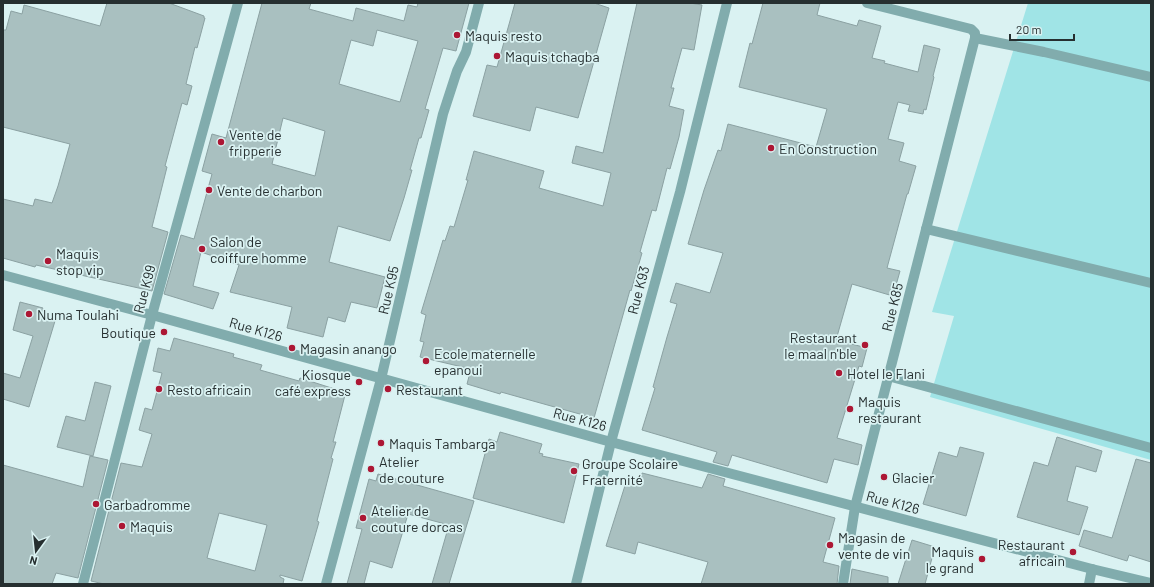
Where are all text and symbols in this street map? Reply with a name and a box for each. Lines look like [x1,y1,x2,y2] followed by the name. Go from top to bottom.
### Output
[1010,16,1074,42] scale bar
[1016,22,1042,36] text: 20 m
[465,27,542,44] place label: Maquis resto
[452,30,462,40] marker: Maquis resto
[505,48,600,65] place label: Maquis tchagba
[492,51,502,61] marker: Maquis tchagba
[229,126,282,159] place label: Vente de fripperie
[216,137,226,147] marker: Vente de fripperie
[779,140,877,157] place label: En Construction
[766,143,776,153] marker: En Construction
[217,182,322,199] place label: Vente de charbon
[204,185,214,195] marker: Vente de charbon
[210,233,307,266] place label: Salon de coiffure homme
[197,244,207,254] marker: Salon de coiffure homme
[56,245,104,278] place label: Maquis stop vip
[43,256,53,266] marker: Maquis stop vip
[129,263,159,315] street label: Rue K99
[374,264,402,316] street label: Rue K95
[623,264,653,316] street label: Rue K93
[878,281,906,333] street label: Rue K85
[37,306,119,323] place label: Numa Toulahi
[24,309,34,319] marker: Numa Toulahi
[227,313,285,345] street label: Rue K126
[101,324,156,341] place label: Boutique
[159,327,169,337] marker: Boutique
[784,329,857,362] place label: Restaurant le maal n'ble
[300,340,397,357] place label: Magasin anango
[860,340,870,350] marker: Restaurant le maal n'ble
[287,343,297,353] marker: Magasin anango
[434,345,536,378] place label: Ecole maternelle epanoui
[421,356,431,366] marker: Ecole maternelle epanoui
[847,365,925,382] place label: Hotel le Flani
[275,366,351,399] place label: Kiosque café express
[834,368,844,378] marker: Hotel le Flani
[354,377,364,387] marker: Kiosque café express
[167,381,251,398] place label: Resto africain
[396,381,463,398] place label: Restaurant
[154,384,164,394] marker: Resto africain
[383,384,393,394] marker: Restaurant
[858,393,922,426] place label: Maquis restaurant
[551,404,609,434] street label: Rue K126
[845,404,855,414] marker: Maquis restaurant
[389,435,495,452] place label: Maquis Tambarga
[376,438,386,448] marker: Maquis Tambarga
[379,453,444,486] place label: Atelier de couture
[582,455,678,488] place label: Groupe Scolaire Fraternité
[366,464,376,474] marker: Atelier de couture
[569,466,579,476] marker: Groupe Scolaire Fraternité
[892,469,934,486] place label: Glacier
[879,472,889,482] marker: Glacier
[864,487,922,517] street label: Rue K126
[104,496,190,513] place label: Garbadromme
[91,499,101,509] marker: Garbadromme
[371,502,463,535] place label: Atelier de couture dorcas
[358,513,368,523] marker: Atelier de couture dorcas
[130,518,173,535] place label: Maquis
[117,521,127,531] marker: Maquis
[838,529,910,562] place label: Magasin de vente de vin
[16,531,56,571] north arrow
[998,536,1065,569] place label: Restaurant africain
[825,540,835,550] marker: Magasin de vente de vin
[926,543,974,576] place label: Maquis le grand
[1068,547,1078,557] marker: Restaurant africain
[28,554,39,568] text: N
[977,554,987,564] marker: Maquis le grand

